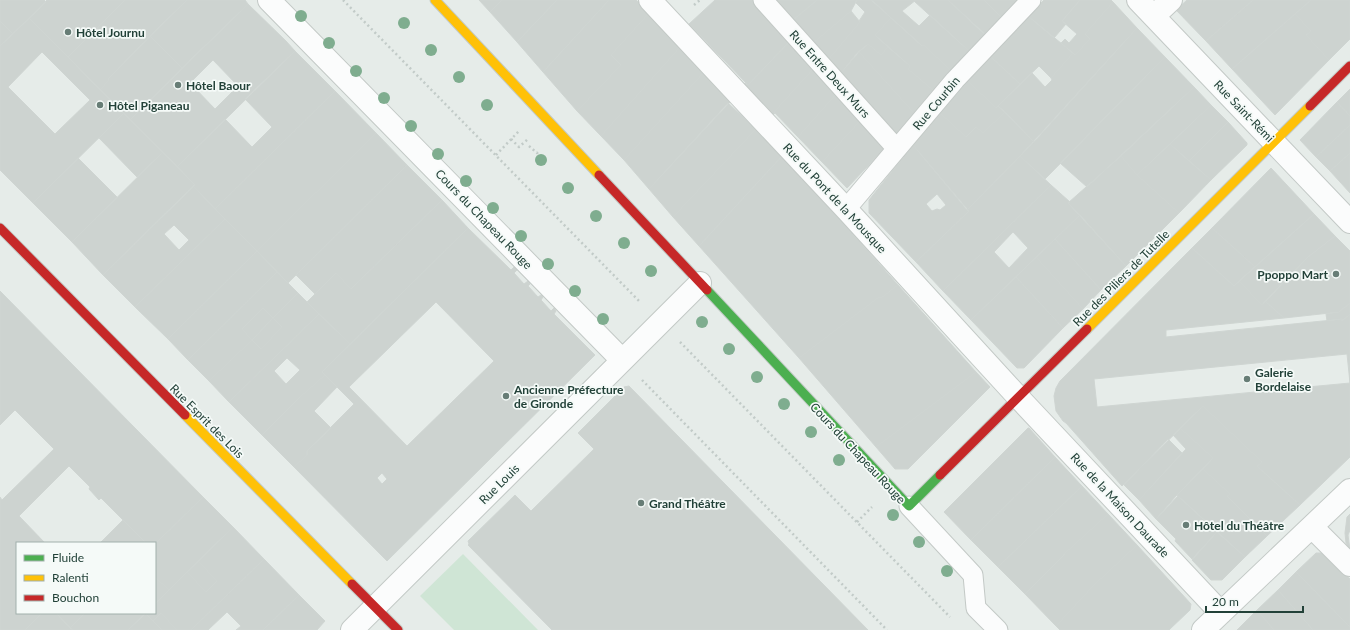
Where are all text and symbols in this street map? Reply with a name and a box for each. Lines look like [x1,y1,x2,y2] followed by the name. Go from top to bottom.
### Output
[76,25,145,40] place label: Hôtel Journu
[63,27,73,37] marker: Hôtel Journu
[787,27,873,121] street label: Rue Entre Deux Murs
[909,73,963,133] street label: Rue Courbin
[1211,77,1277,145] street label: Rue Saint-Rémi
[186,78,251,93] place label: Hôtel Baour
[173,80,183,90] marker: Hôtel Baour
[108,98,190,113] place label: Hôtel Piganeau
[95,100,105,110] marker: Hôtel Piganeau
[780,140,890,256] street label: Rue du Pont de la Mousque
[432,166,536,272] street label: Cours du Chapeau Rouge
[1070,227,1172,329] street label: Rue des Piliers de Tutelle
[1257,267,1329,282] place label: Ppoppo Mart
[1331,269,1341,279] marker: Ppoppo Mart
[1255,365,1312,394] place label: Galerie Bordelaise
[1242,374,1252,384] marker: Galerie Bordelaise
[167,381,247,461] street label: Rue Esprit des Lois
[513,382,624,411] place label: Ancienne Préfecture de Gironde
[501,391,511,401] marker: Ancienne Préfecture de Gironde
[807,399,909,507] street label: Cours du Chapeau Rouge
[1068,449,1172,561] street label: Rue de la Maison Daurade
[476,461,522,507] street label: Rue Louis
[649,496,726,511] place label: Grand Théâtre
[636,498,646,508] marker: Grand Théâtre
[1194,518,1285,533] place label: Hôtel du Théâtre
[1181,520,1191,530] marker: Hôtel du Théâtre
[16,542,156,614] legend
[52,550,84,565] text: Fluide
[52,570,89,585] text: Ralenti
[1206,588,1303,614] scale bar
[52,590,99,605] text: Bouchon
[1212,594,1239,609] text: 20 m

